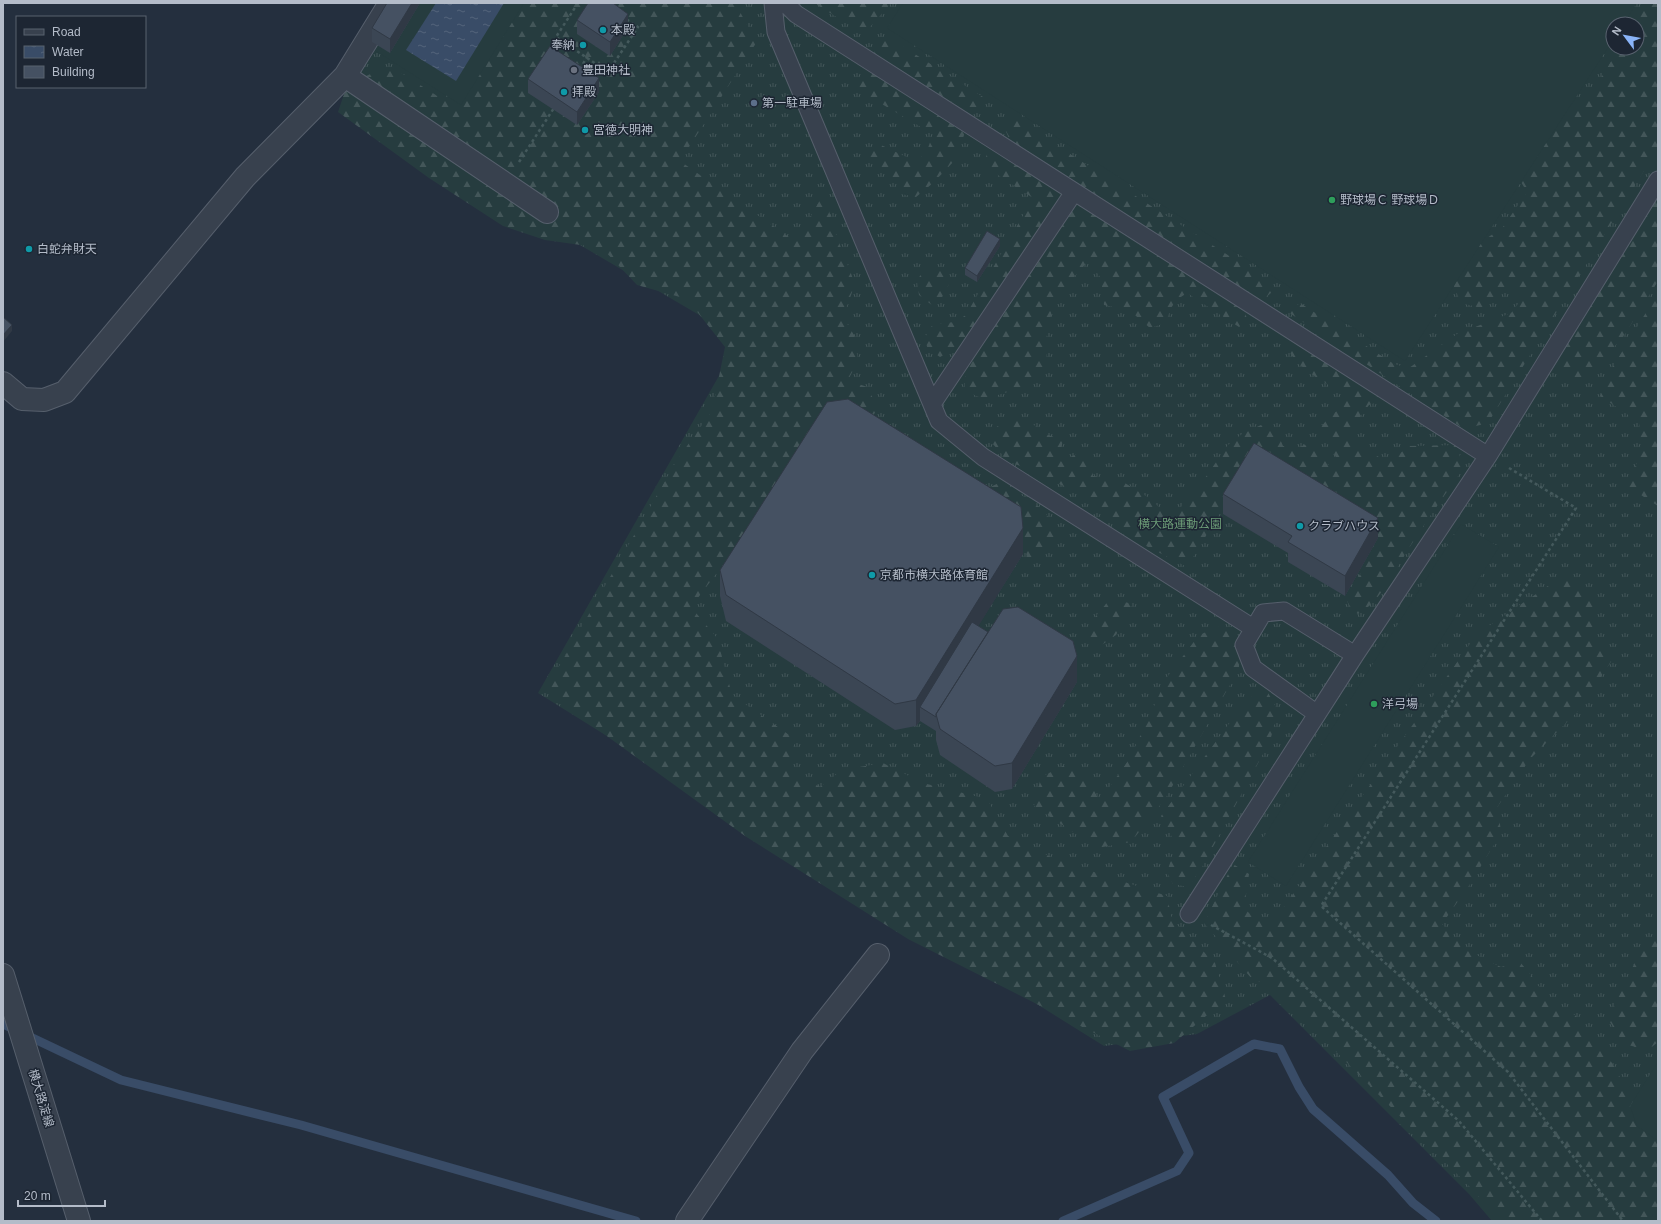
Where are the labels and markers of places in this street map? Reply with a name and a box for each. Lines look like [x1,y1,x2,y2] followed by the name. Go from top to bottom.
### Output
[611,23,635,37] place label: 本殿
[598,25,608,35] marker: 本殿
[551,38,575,52] place label: 奉納
[578,40,588,50] marker: 奉納
[582,63,630,77] place label: 豊田神社
[569,65,579,75] marker: 豊田神社
[572,85,596,99] place label: 拝殿
[559,87,569,97] marker: 拝殿
[762,96,822,110] place label: 第一駐車場
[749,98,759,108] marker: 第一駐車場
[593,123,653,137] place label: 宮徳大明神
[580,125,590,135] marker: 宮徳大明神
[1340,193,1439,207] place label: 野球場Ｃ 野球場Ｄ
[1327,195,1337,205] marker: 野球場Ｃ 野球場Ｄ
[37,242,97,256] place label: 白蛇弁財天
[24,244,34,254] marker: 白蛇弁財天
[1308,519,1380,533] place label: クラブハウス
[1295,521,1305,531] marker: クラブハウス
[880,568,988,582] place label: 京都市横大路体育館
[867,570,877,580] marker: 京都市横大路体育館
[1382,697,1418,711] place label: 洋弓場
[1369,699,1379,709] marker: 洋弓場

